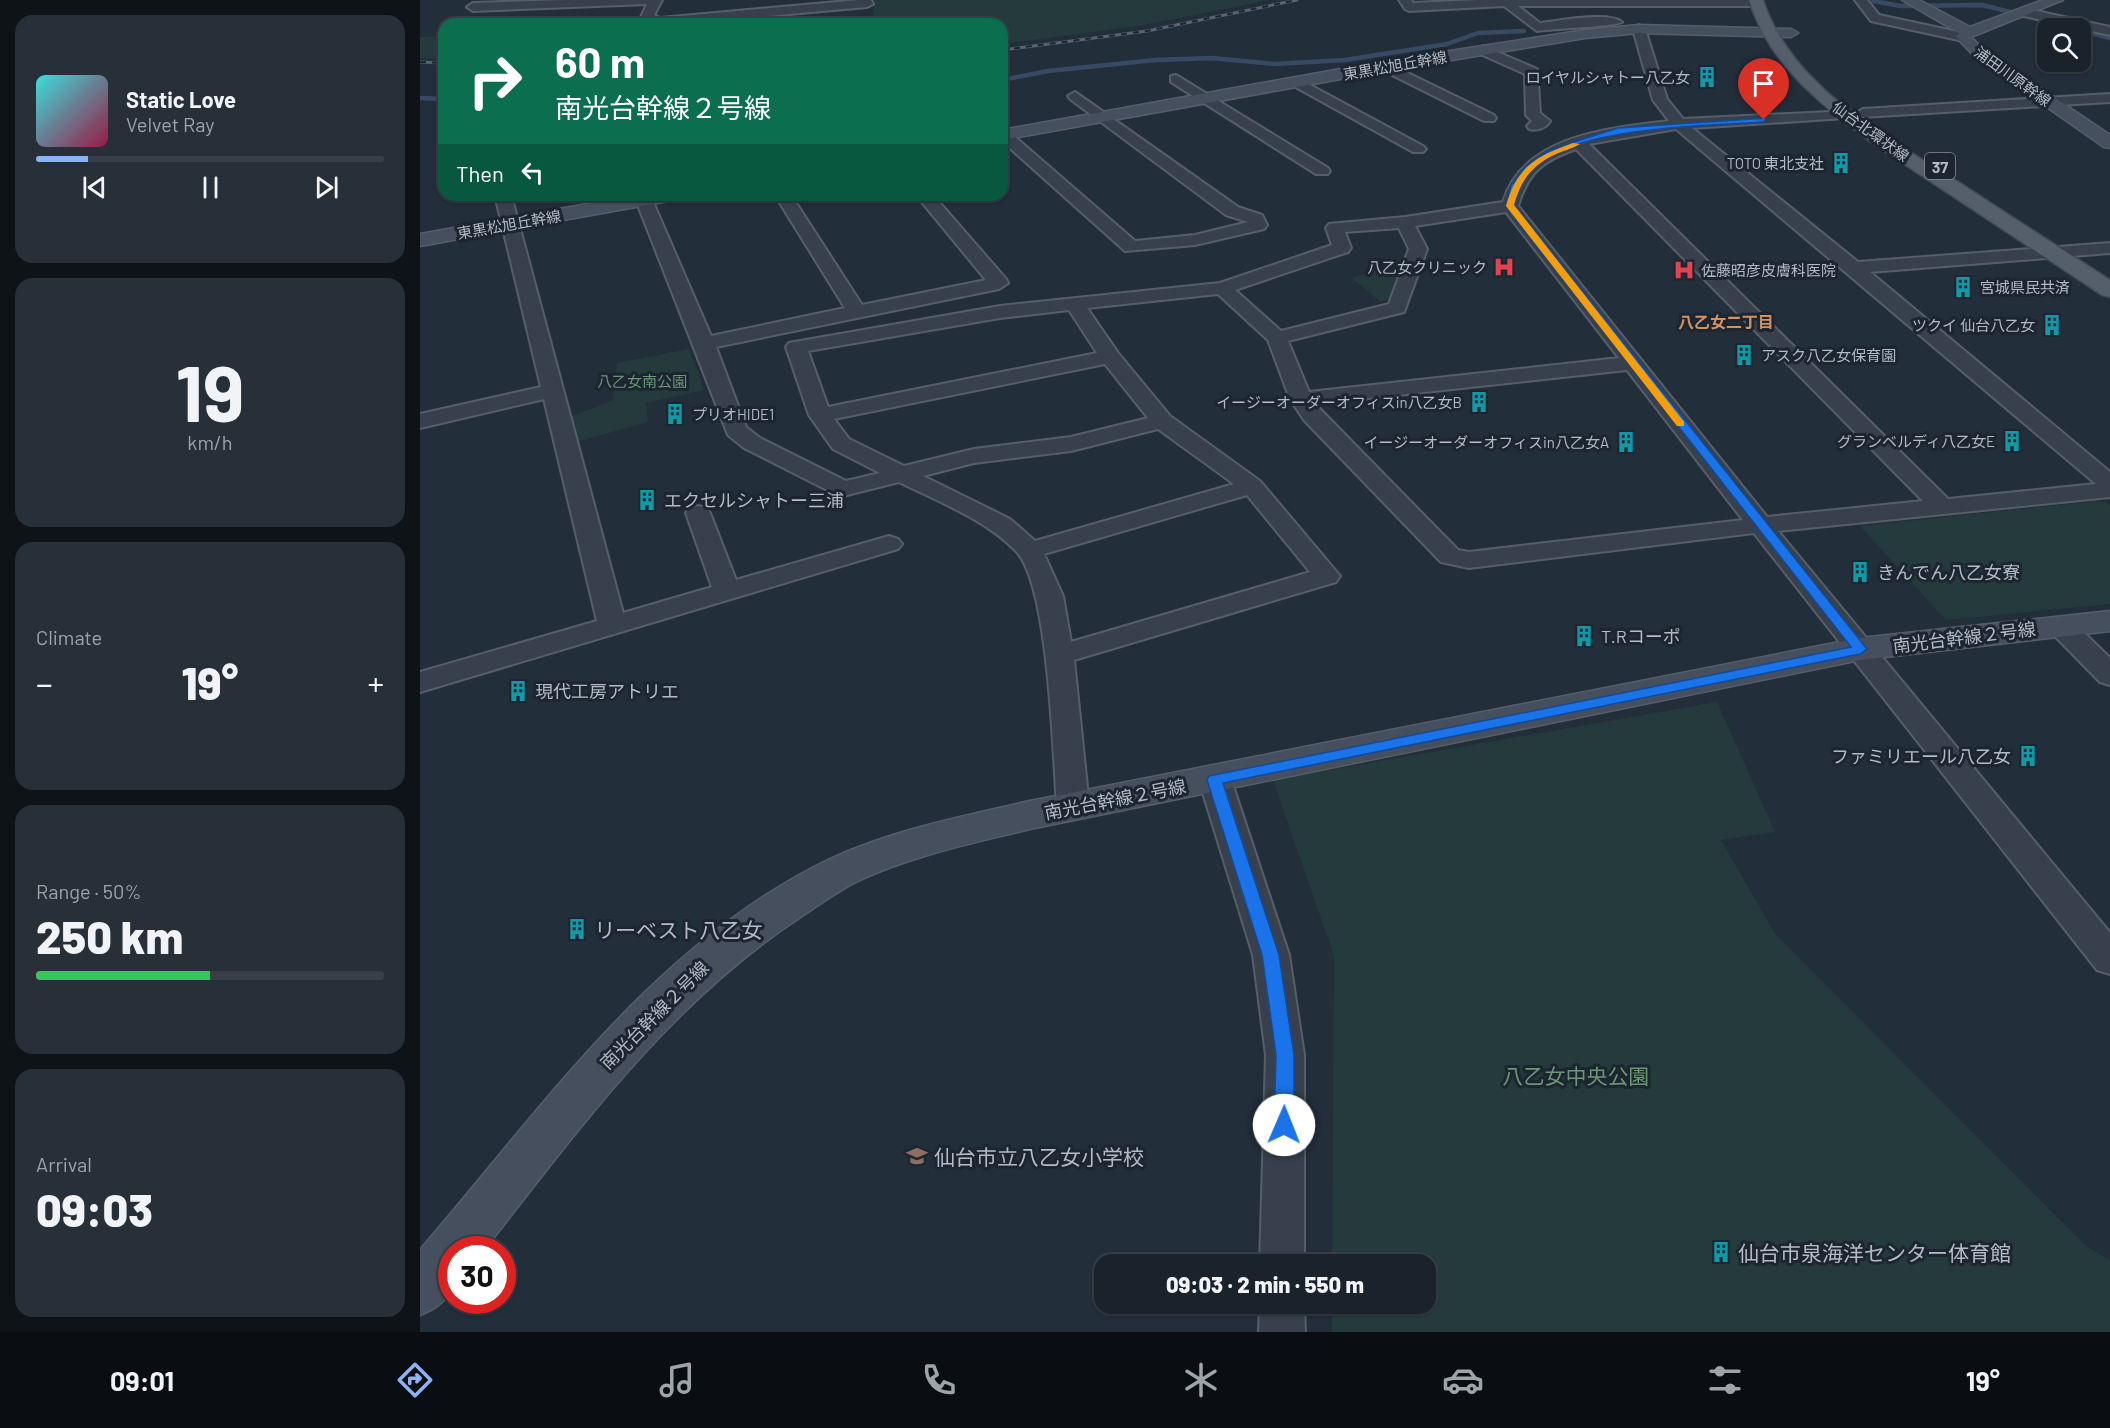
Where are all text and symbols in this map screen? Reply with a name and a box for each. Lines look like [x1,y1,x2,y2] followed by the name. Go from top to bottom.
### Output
[2037,18,2091,72] map controls
[2037,18,2091,72] button: search
[555,36,645,86] text: 60 m
[456,42,534,120] icon: right
[1971,42,2055,110] street label: 浦田川原幹線
[1342,47,1448,83] street label: 東黒松旭丘幹線
[1738,58,1789,120] pin
[1695,65,1719,89] building icon: ロイヤルシャトー八乙女
[1747,67,1780,100] icon: arrive
[1525,68,1690,86] place label: ロイヤルシャトー八乙女
[126,86,236,112] text: Static Love
[555,91,771,123] text: 南光台幹線２号線
[1829,97,1913,165] street label: 仙台北環状線
[126,112,215,136] text: Velvet Ray
[1829,151,1853,175] building icon: TOTO 東北支社
[1925,153,1955,179] road number: 37
[1727,154,1824,172] place label: TOTO 東北支社
[516,156,549,189] icon: left
[456,160,504,186] text: Then
[78,171,111,204] icon: previous
[194,171,227,204] icon: pause
[310,171,343,204] icon: next
[456,206,562,242] street label: 東黒松旭丘幹線
[1492,255,1516,279] hospital icon: 八乙女クリニック
[1367,258,1487,276] place label: 八乙女クリニック
[1672,258,1696,282] hospital icon: 佐藤昭彦皮膚科医院
[1701,261,1836,279] place label: 佐藤昭彦皮膚科医院
[1951,275,1975,299] building icon: 宮城県民共済
[1980,278,2070,296] place label: 宮城県民共済
[1678,312,1774,331] district label: 八乙女二丁目
[2040,313,2064,337] building icon: ツクイ 仙台八乙女
[1912,316,2035,334] place label: ツクイ 仙台八乙女
[1732,343,1756,367] building icon: アスク八乙女保育園
[175,344,245,438] text: 19
[1761,346,1896,364] place label: アスク八乙女保育園
[597,372,687,390] park label: 八乙女南公園
[1467,390,1491,414] building icon: イージーオーダーオフィスin八乙女B
[1216,393,1462,411] place label: イージーオーダーオフィスin八乙女B
[663,402,687,426] building icon: プリオHIDE1
[692,405,774,423] place label: プリオHIDE1
[2000,429,2024,453] building icon: グランベルディ八乙女E
[187,430,233,454] text: km/h
[1614,430,1638,454] building icon: イージーオーダーオフィスin八乙女A
[1837,432,1995,450] place label: グランベルディ八乙女E
[1364,433,1609,451] place label: イージーオーダーオフィスin八乙女A
[635,488,659,512] building icon: エクセルシャトー三浦
[664,489,844,511] place label: エクセルシャトー三浦
[1848,560,1872,584] building icon: きんでん八乙女寮
[1877,561,2020,583] place label: きんでん八乙女寮
[1891,617,2037,657] street label: 南光台幹線２号線
[1572,624,1596,648] building icon: T.Rコーポ
[36,625,102,649] text: Climate
[1601,625,1681,647] place label: T.Rコーポ
[182,655,238,709] text: 19°
[36,663,53,703] text: −
[368,663,384,703] text: +
[506,679,530,703] building icon: 現代工房アトリエ
[535,680,679,702] place label: 現代工房アトリエ
[2016,744,2040,768] building icon: ファミリエール八乙女
[1831,745,2011,767] place label: ファミリエール八乙女
[1042,774,1188,824] street label: 南光台幹線２号線
[36,879,141,903] text: Range · 50%
[36,909,183,963] text: 250 km
[565,917,589,941] building icon: リーベスト八乙女
[594,917,762,942] place label: リーベスト八乙女
[595,956,713,1074] street label: 南光台幹線２号線
[1503,1063,1650,1088] park label: 八乙女中央公園
[1252,1093,1316,1157] position arrow
[905,1144,929,1168] school or university icon: 仙台市立八乙女小学校
[934,1144,1144,1169] place label: 仙台市立八乙女小学校
[36,1152,92,1176] text: Arrival
[36,1182,153,1236] text: 09:03
[438,1236,516,1314] speed limit sign: 30
[1709,1240,1733,1264] building icon: 仙台市泉海洋センター体育館
[1738,1240,2011,1265] place label: 仙台市泉海洋センター体育館
[1166,1271,1364,1297] text: 09:03 · 2 min · 550 m
[394,1359,436,1401] icon: directions
[656,1359,698,1401] icon: music
[918,1359,960,1401] icon: phone
[1180,1359,1222,1401] icon: climate
[1442,1359,1484,1401] icon: car
[1704,1359,1746,1401] icon: filters
[110,1364,174,1396] text: 09:01
[1966,1364,2000,1396] text: 19°

